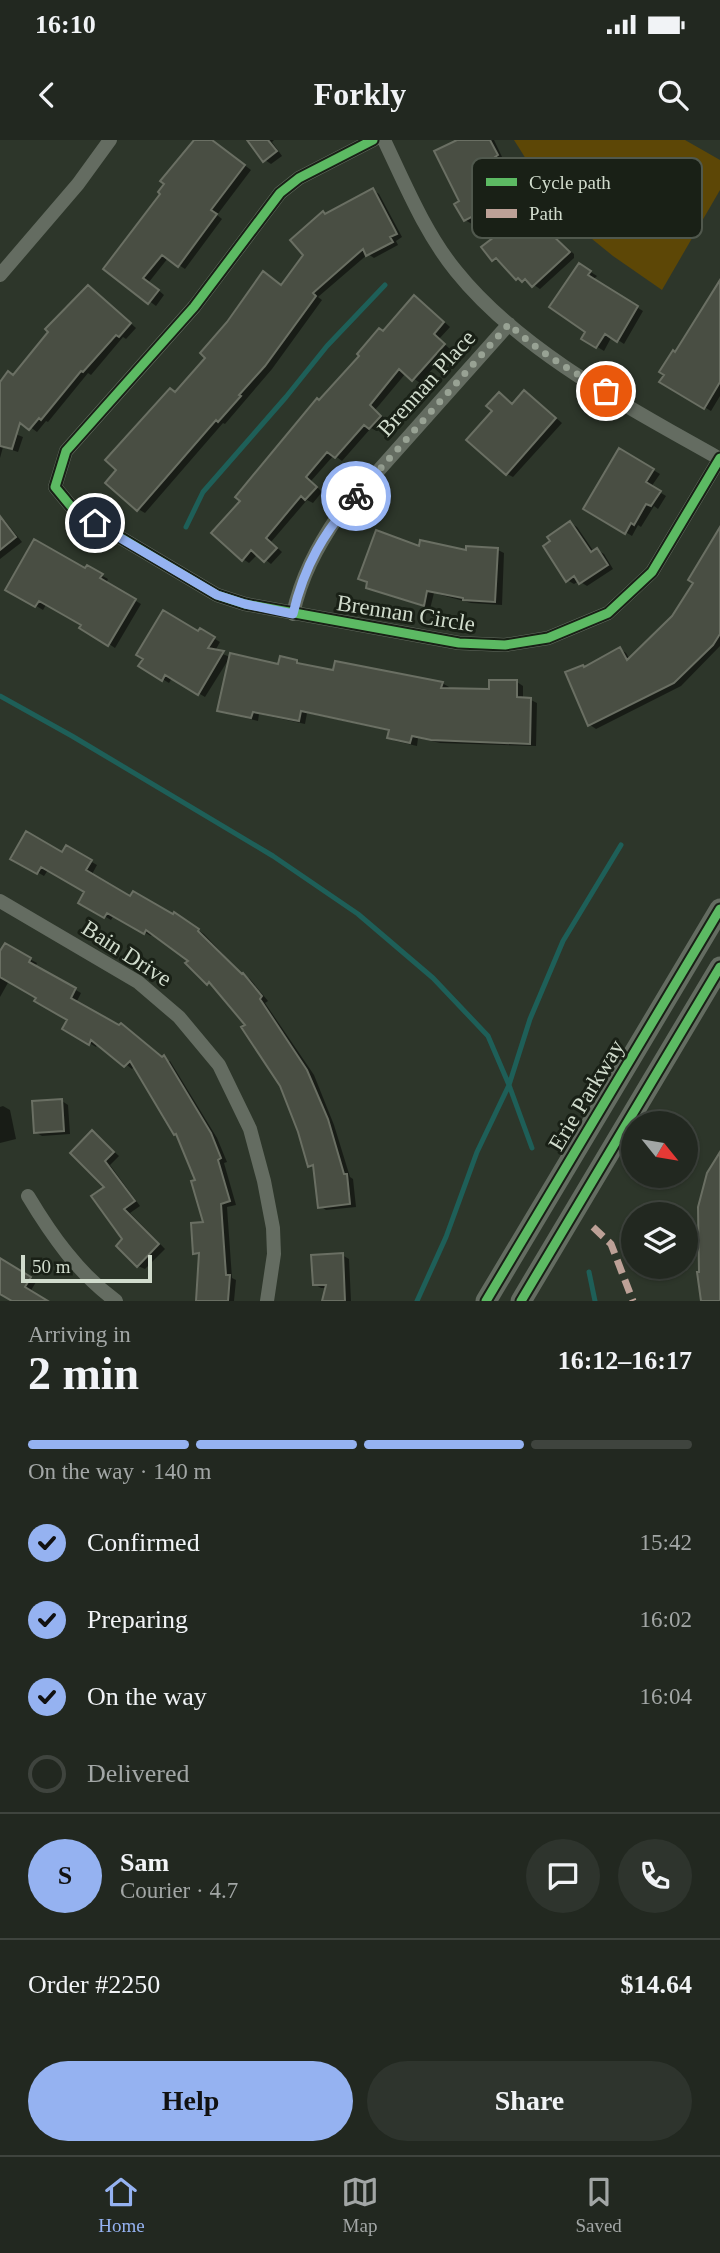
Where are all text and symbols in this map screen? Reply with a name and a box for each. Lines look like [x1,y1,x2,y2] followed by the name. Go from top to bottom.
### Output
[35,10,96,39] text: 16:10
[28,76,66,114] icon: back
[314,76,406,112] text: Forkly
[654,76,692,114] icon: search
[472,158,702,238] legend
[529,172,611,193] text: Cycle path
[529,203,563,224] text: Path
[372,325,480,441] street label: Brennan Place
[576,361,636,421] pin
[587,372,625,410] icon: bag
[321,461,391,531] courier
[337,477,375,515] icon: bike
[65,493,125,553] pin
[76,504,114,542] icon: home
[335,590,477,637] street label: Brennan Circle
[77,915,176,992] street label: Bain Drive
[544,1035,629,1155] street label: Erie Parkway
[621,1111,698,1188] north arrow
[621,1111,698,1279] map controls
[621,1202,698,1279] button: layers
[21,1252,152,1284] scale bar
[32,1256,71,1277] text: 50 m
[28,1322,131,1347] text: Arriving in
[558,1346,692,1375] text: 16:12–16:17
[28,1348,139,1399] text: 2 min
[28,1459,211,1484] text: On the way · 140 m
[28,1524,66,1562] icon: check
[87,1528,200,1557] text: Confirmed
[640,1530,692,1555] text: 15:42
[28,1601,66,1639] icon: check
[87,1605,188,1634] text: Preparing
[640,1607,692,1632] text: 16:02
[28,1678,66,1716] icon: check
[87,1682,207,1711] text: On the way
[640,1684,692,1709] text: 16:04
[87,1759,190,1788] text: Delivered
[526,1839,600,1913] button: chat
[618,1839,692,1913] button: phone
[120,1848,169,1877] text: Sam
[58,1861,72,1890] text: S
[120,1878,238,1903] text: Courier · 4.7
[28,1970,160,1999] text: Order #2250
[621,1970,692,1999] text: $14.64
[28,2061,353,2141] button: Help
[367,2061,692,2141] button: Share
[98,2173,145,2237] tab: Home
[341,2173,379,2237] tab: Map
[575,2173,622,2237] tab: Saved

